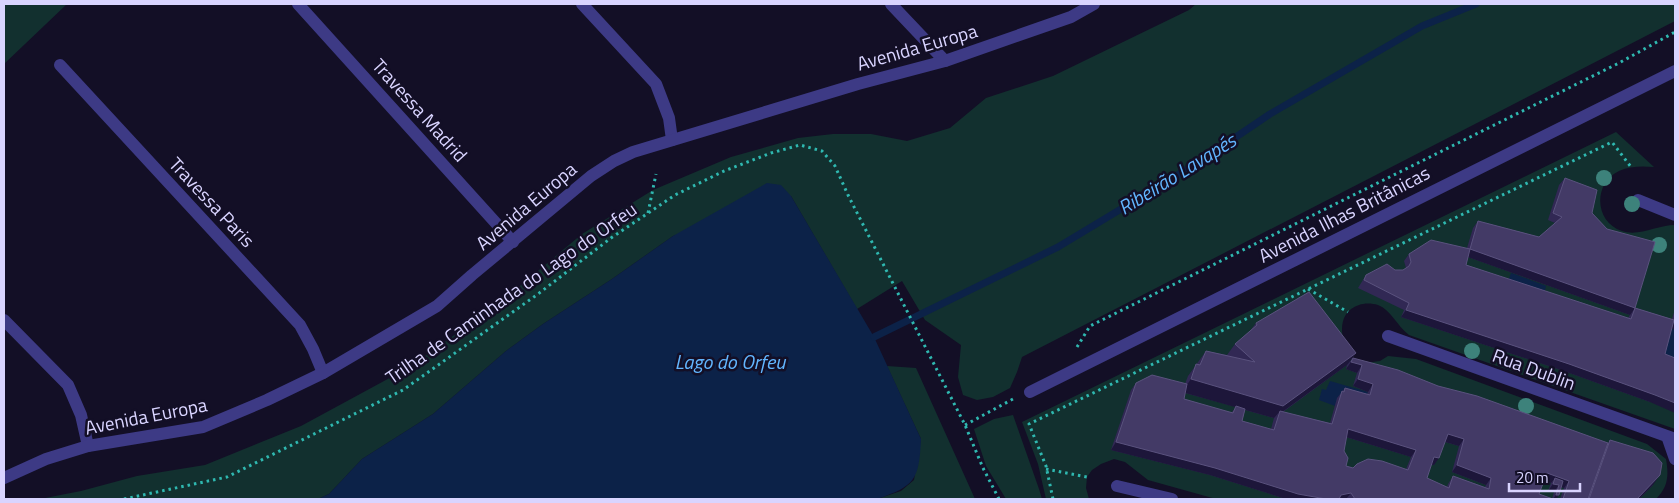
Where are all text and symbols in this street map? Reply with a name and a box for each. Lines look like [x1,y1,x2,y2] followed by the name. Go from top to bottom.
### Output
[853,15,981,78] street label: Avenida Europa
[366,51,475,168] street label: Travessa Madrid
[1112,124,1243,222] water label: Ribeirão Lavapés
[163,150,262,254] street label: Travessa Paris
[469,154,583,257] street label: Avenida Europa
[1253,158,1435,269] street label: Avenida Ilhas Britânicas
[379,194,642,391] street label: Trilha de Caminhada do Lago do Orfeu
[1489,340,1580,397] street label: Rua Dublin
[675,346,786,377] water label: Lago do Orfeu
[82,389,210,442] street label: Avenida Europa
[1509,460,1580,492] scale bar
[1516,466,1549,489] text: 20 m

